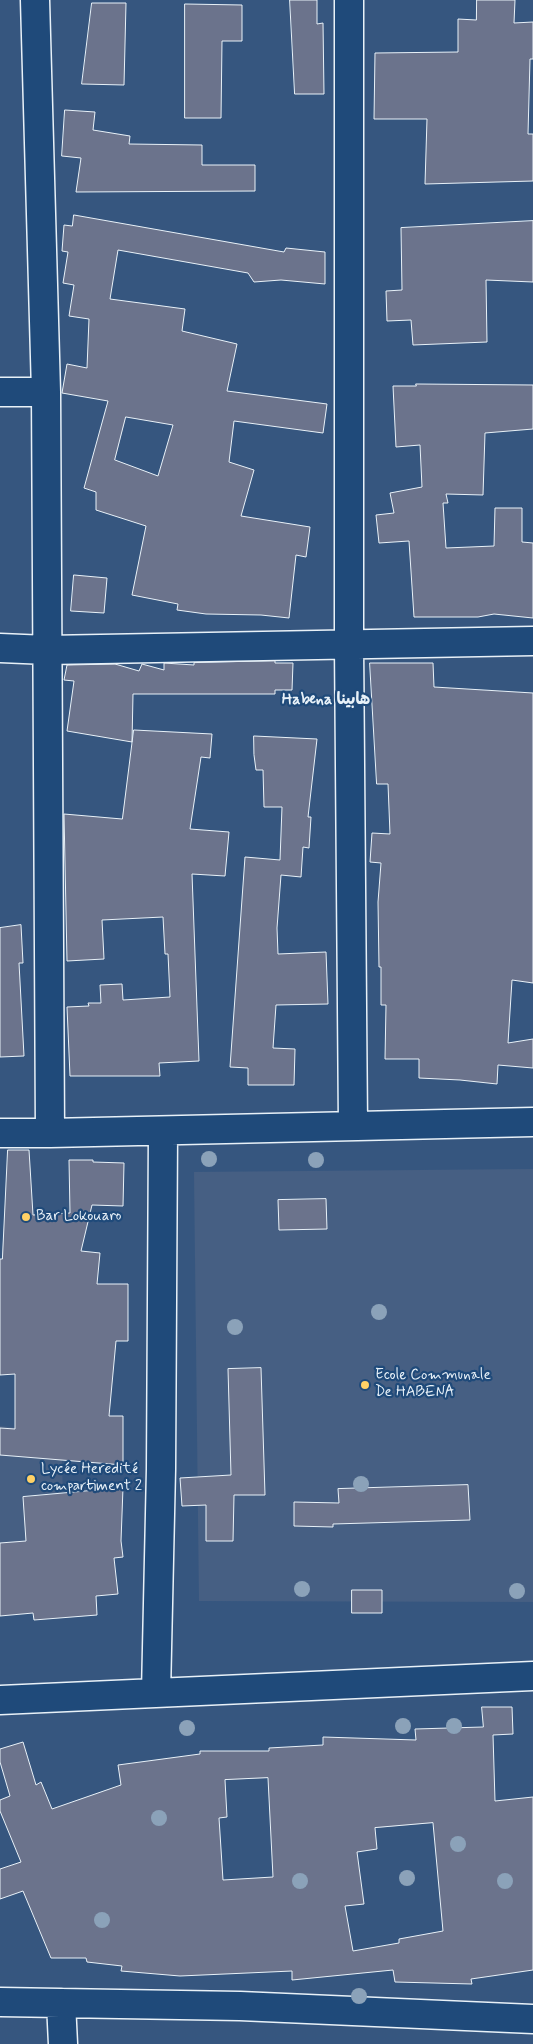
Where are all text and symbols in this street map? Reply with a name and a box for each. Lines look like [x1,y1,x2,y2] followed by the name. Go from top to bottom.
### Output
[282,691,370,711] district label: Habena هابينا
[36,1208,122,1226] place label: Bar Lokouaro
[20,1211,32,1223] marker: Bar Lokouaro
[375,1367,491,1402] place label: Ecole Communale De HABENA
[359,1379,371,1391] marker: Ecole Communale De HABENA
[41,1461,142,1496] place label: Lycée Heredité compartiment 2
[25,1473,37,1485] marker: Lycée Heredité compartiment 2

